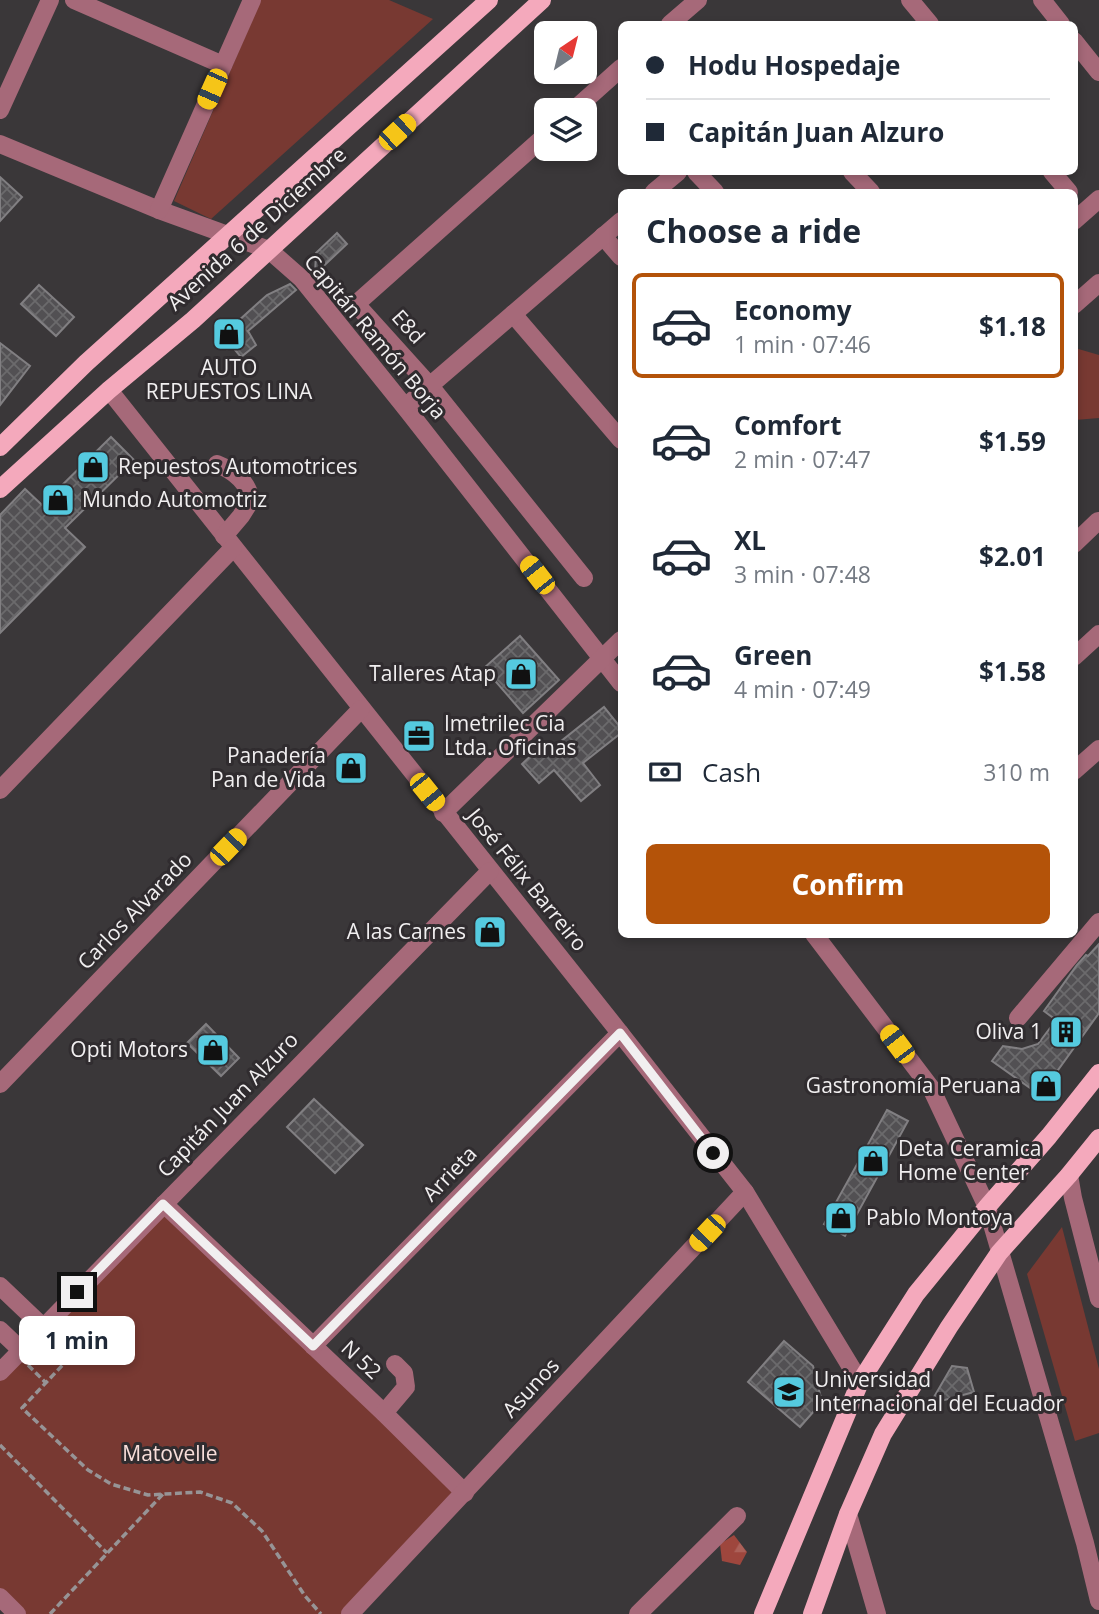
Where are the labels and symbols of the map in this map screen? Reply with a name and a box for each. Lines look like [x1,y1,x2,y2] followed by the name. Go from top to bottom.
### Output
[534,21,597,84] north arrow
[194,66,231,112] car
[375,110,420,154] car
[161,140,352,316] street label: Avenida 6 de Diciembre
[298,248,453,425] street label: Capitán Ramón Borja
[386,303,431,349] street label: E8d
[210,315,248,353] shop icon: AUTO REPUESTOS LINA
[146,353,313,405] place label: AUTO REPUESTOS LINA
[74,448,112,486] shop icon: Repuestos Automotrices
[118,452,357,480] place label: Repuestos Automotrices
[39,481,77,519] shop icon: Mundo Automotriz
[82,485,267,513] place label: Mundo Automotriz
[516,552,559,598] car
[502,655,540,693] shop icon: Talleres Atap
[369,659,496,687] place label: Talleres Atap
[444,709,577,761] place label: Imetrilec Cia Ltda. Oficinas
[400,717,438,755] office icon: Imetrilec Cia Ltda. Oficinas
[211,741,326,793] place label: Panadería Pan de Vida
[332,749,370,787] shop icon: Panadería Pan de Vida
[406,769,449,815] car
[460,801,594,957] street label: José Félix Barreiro
[206,825,251,869] car
[71,845,198,975] street label: Carlos Alvarado
[471,913,509,951] shop icon: A las Carnes
[347,917,466,945] place label: A las Carnes
[1047,1013,1085,1051] building icon: Oliva 1
[975,1017,1042,1045] place label: Oliva 1
[876,1021,919,1067] car
[151,1026,304,1183] street label: Capitán Juan Alzuro
[194,1031,232,1069] shop icon: Opti Motors
[70,1035,188,1063] place label: Opti Motors
[1027,1067,1065,1105] shop icon: Gastronomía Peruana
[806,1071,1021,1099] place label: Gastronomía Peruana
[898,1134,1041,1186] place label: Deta Ceramica Home Center
[697,1137,729,1169] route start
[416,1140,483,1207] street label: Arrieta
[854,1142,892,1180] shop icon: Deta Ceramica Home Center
[822,1199,860,1237] shop icon: Pablo Montoya
[866,1203,1013,1231] place label: Pablo Montoya
[685,1210,730,1256] car
[61,1276,93,1308] route end
[19,1316,135,1366] callout: 1 min
[336,1334,388,1385] street label: N 52
[496,1352,565,1423] street label: Asunos
[814,1365,1065,1417] place label: Universidad Internacional del Ecuador
[770,1373,808,1411] school or university icon: Universidad Internacional del Ecuador
[122,1439,218,1467] park label: Matovelle

